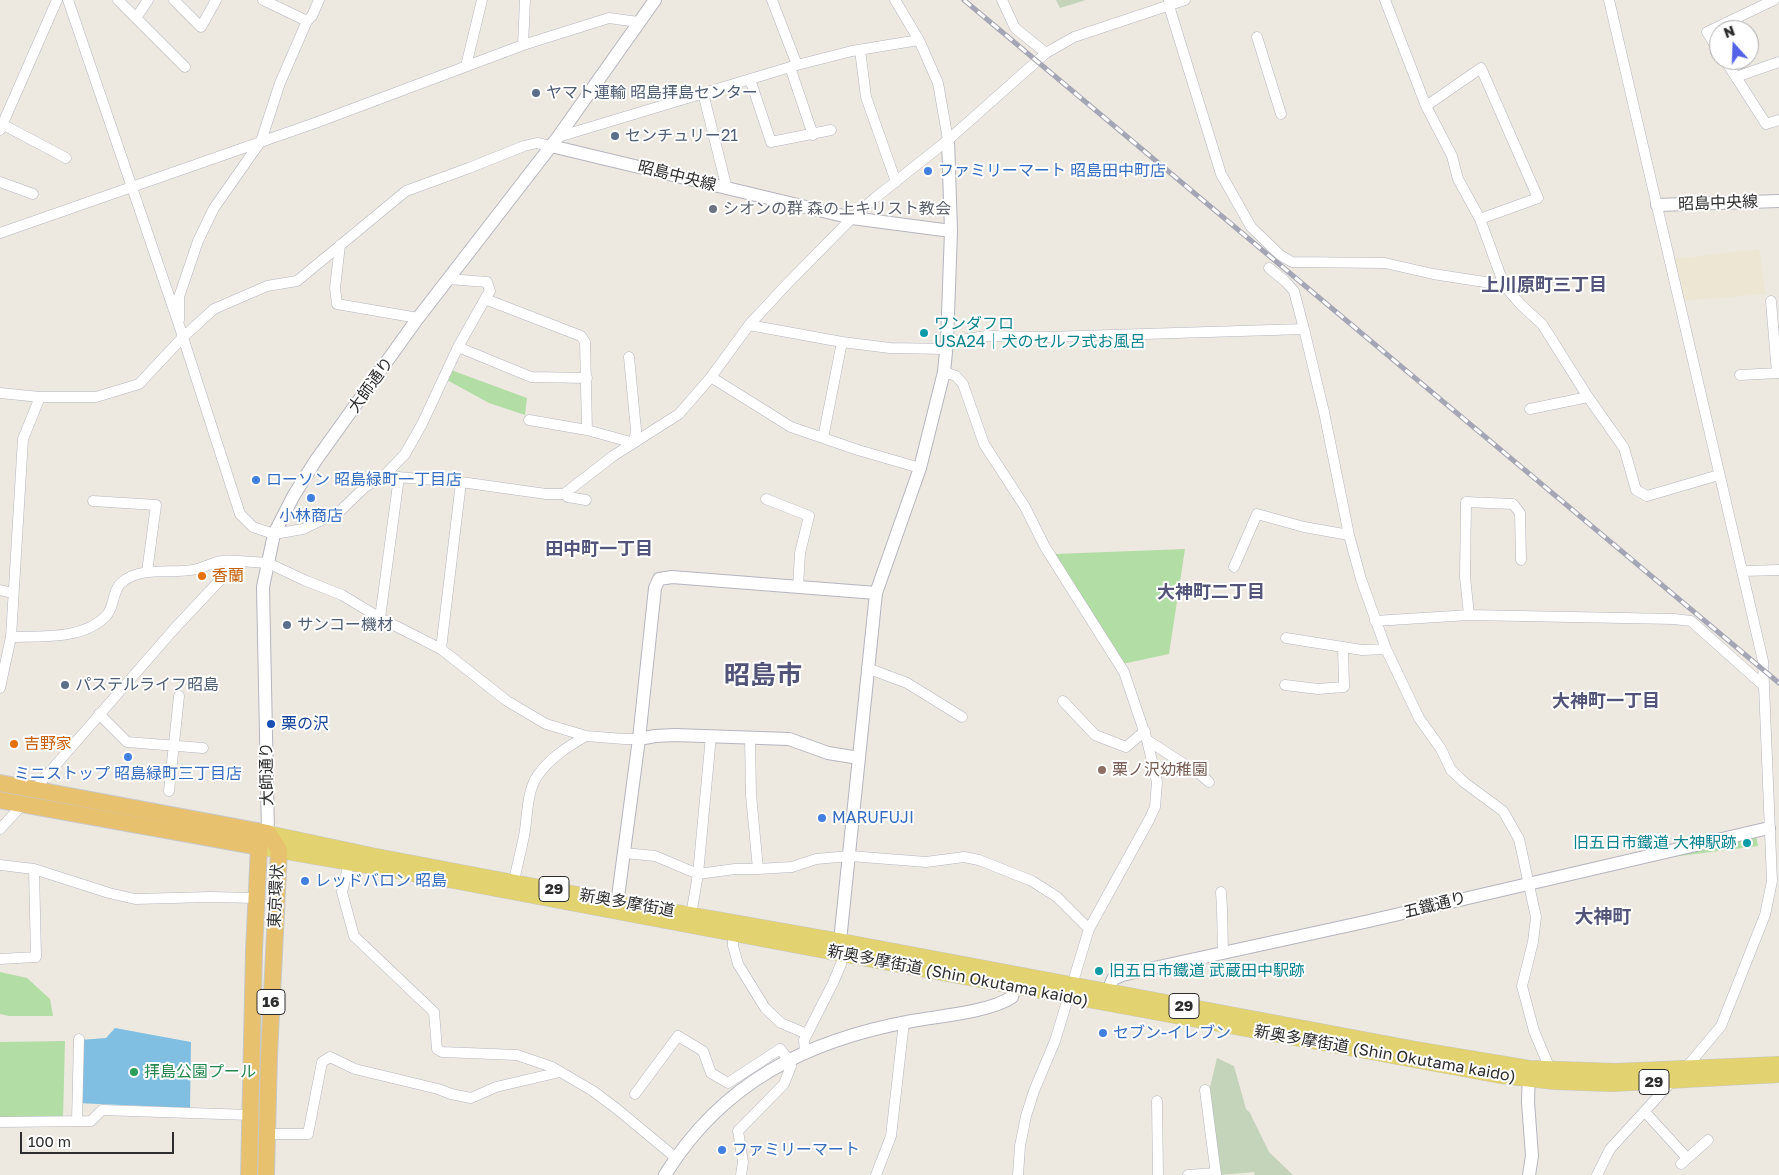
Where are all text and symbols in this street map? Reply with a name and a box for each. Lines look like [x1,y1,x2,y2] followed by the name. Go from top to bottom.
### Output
[1709,20,1759,70] north arrow
[1721,22,1737,41] text: N
[546,83,758,103] place label: ヤマト運輸 昭島拝島センター
[530,87,542,99] marker: ヤマト運輸 昭島拝島センター
[625,126,738,146] place label: センチュリー21
[609,130,621,142] marker: センチュリー21
[636,157,718,195] street label: 昭島中央線
[938,161,1166,181] place label: ファミリーマート 昭島田中町店
[922,165,934,177] marker: ファミリーマート 昭島田中町店
[1678,192,1758,214] street label: 昭島中央線
[723,199,951,219] place label: シオンの群 森の上キリスト教会
[707,203,719,215] marker: シオンの群 森の上キリスト教会
[1481,274,1607,296] district label: 上川原町三丁目
[934,314,1146,352] place label: ワンダフロ USA24｜犬のセルフ式お風呂
[918,327,930,339] marker: ワンダフロ USA24｜犬のセルフ式お風呂
[344,353,398,417] street label: 大師通り
[266,470,462,490] place label: ローソン 昭島緑町一丁目店
[250,474,262,486] marker: ローソン 昭島緑町一丁目店
[305,492,317,504] marker: 小林商店
[279,506,343,526] place label: 小林商店
[545,538,653,560] district label: 田中町一丁目
[212,566,244,586] place label: 香蘭
[196,570,208,582] marker: 香蘭
[1157,581,1265,603] district label: 大神町二丁目
[297,615,393,635] place label: サンコー機材
[281,619,293,631] marker: サンコー機材
[724,660,802,692] district label: 昭島市
[75,675,219,695] place label: パステルライフ昭島
[59,679,71,691] marker: パステルライフ昭島
[1552,690,1660,712] district label: 大神町一丁目
[281,714,329,734] place label: 栗の沢
[265,718,277,730] marker: 栗の沢
[24,734,72,754] place label: 吉野家
[8,738,20,750] marker: 吉野家
[257,742,277,806] street label: 大師通り
[122,751,134,763] marker: ミニストップ 昭島緑町三丁目店
[1112,760,1208,780] place label: 栗ノ沢幼稚園
[14,764,242,784] place label: ミニストップ 昭島緑町三丁目店
[1096,764,1108,776] marker: 栗ノ沢幼稚園
[832,808,914,828] place label: MARUFUJI
[816,812,828,824] marker: MARUFUJI
[1573,833,1737,853] place label: 旧五日市鐵道 大神駅跡
[1741,837,1753,849] marker: 旧五日市鐵道 大神駅跡
[265,864,287,928] street label: 東京環状
[315,871,447,891] place label: レッドバロン 昭島
[299,875,311,887] marker: レッドバロン 昭島
[539,876,569,902] road number: 29
[578,885,676,921] street label: 新奥多摩街道
[1402,888,1468,922] street label: 五鐵通り
[1575,906,1631,928] district label: 大神町
[826,941,1090,1011] street label: 新奥多摩街道 (Shin Okutama kaido)
[1109,961,1305,981] place label: 旧五日市鐵道 武蔵田中駅跡
[1093,965,1105,977] marker: 旧五日市鐵道 武蔵田中駅跡
[257,990,285,1014] road number: 16
[1169,994,1199,1018] road number: 29
[1253,1022,1517,1086] street label: 新奥多摩街道 (Shin Okutama kaido)
[1113,1023,1231,1043] place label: セブン-イレブン
[1097,1027,1109,1039] marker: セブン-イレブン
[144,1062,256,1082] place label: 拝島公園プール
[128,1066,140,1078] marker: 拝島公園プール
[1639,1070,1669,1094] road number: 29
[22,1122,176,1154] scale bar
[28,1132,71,1150] text: 100 m
[732,1140,860,1160] place label: ファミリーマート
[716,1144,728,1156] marker: ファミリーマート

